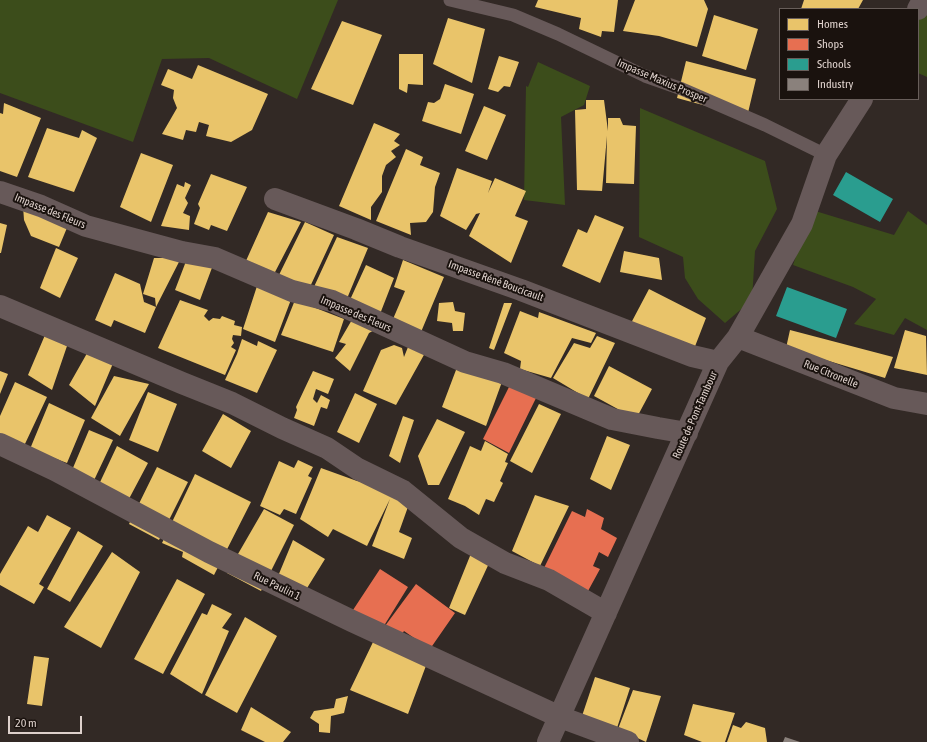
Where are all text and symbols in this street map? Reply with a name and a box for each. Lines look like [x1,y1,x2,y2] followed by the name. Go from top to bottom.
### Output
[779,8,919,100] legend
[817,17,848,31] text: Homes
[817,37,843,51] text: Shops
[615,56,709,106] street label: Impasse Maxius Prosper
[817,57,851,71] text: Schools
[817,77,854,91] text: Industry
[12,191,88,231] street label: Impasse des Fleurs
[447,258,545,304] street label: Impasse Réné Boucicault
[319,293,393,335] street label: Impasse des Fleurs
[802,357,860,391] street label: Rue Citronelle
[670,369,720,461] street label: Route de Pont-Tambour
[251,569,303,603] street label: Rue Paulin 1
[10,708,84,734] scale bar
[15,716,37,730] text: 20 m

